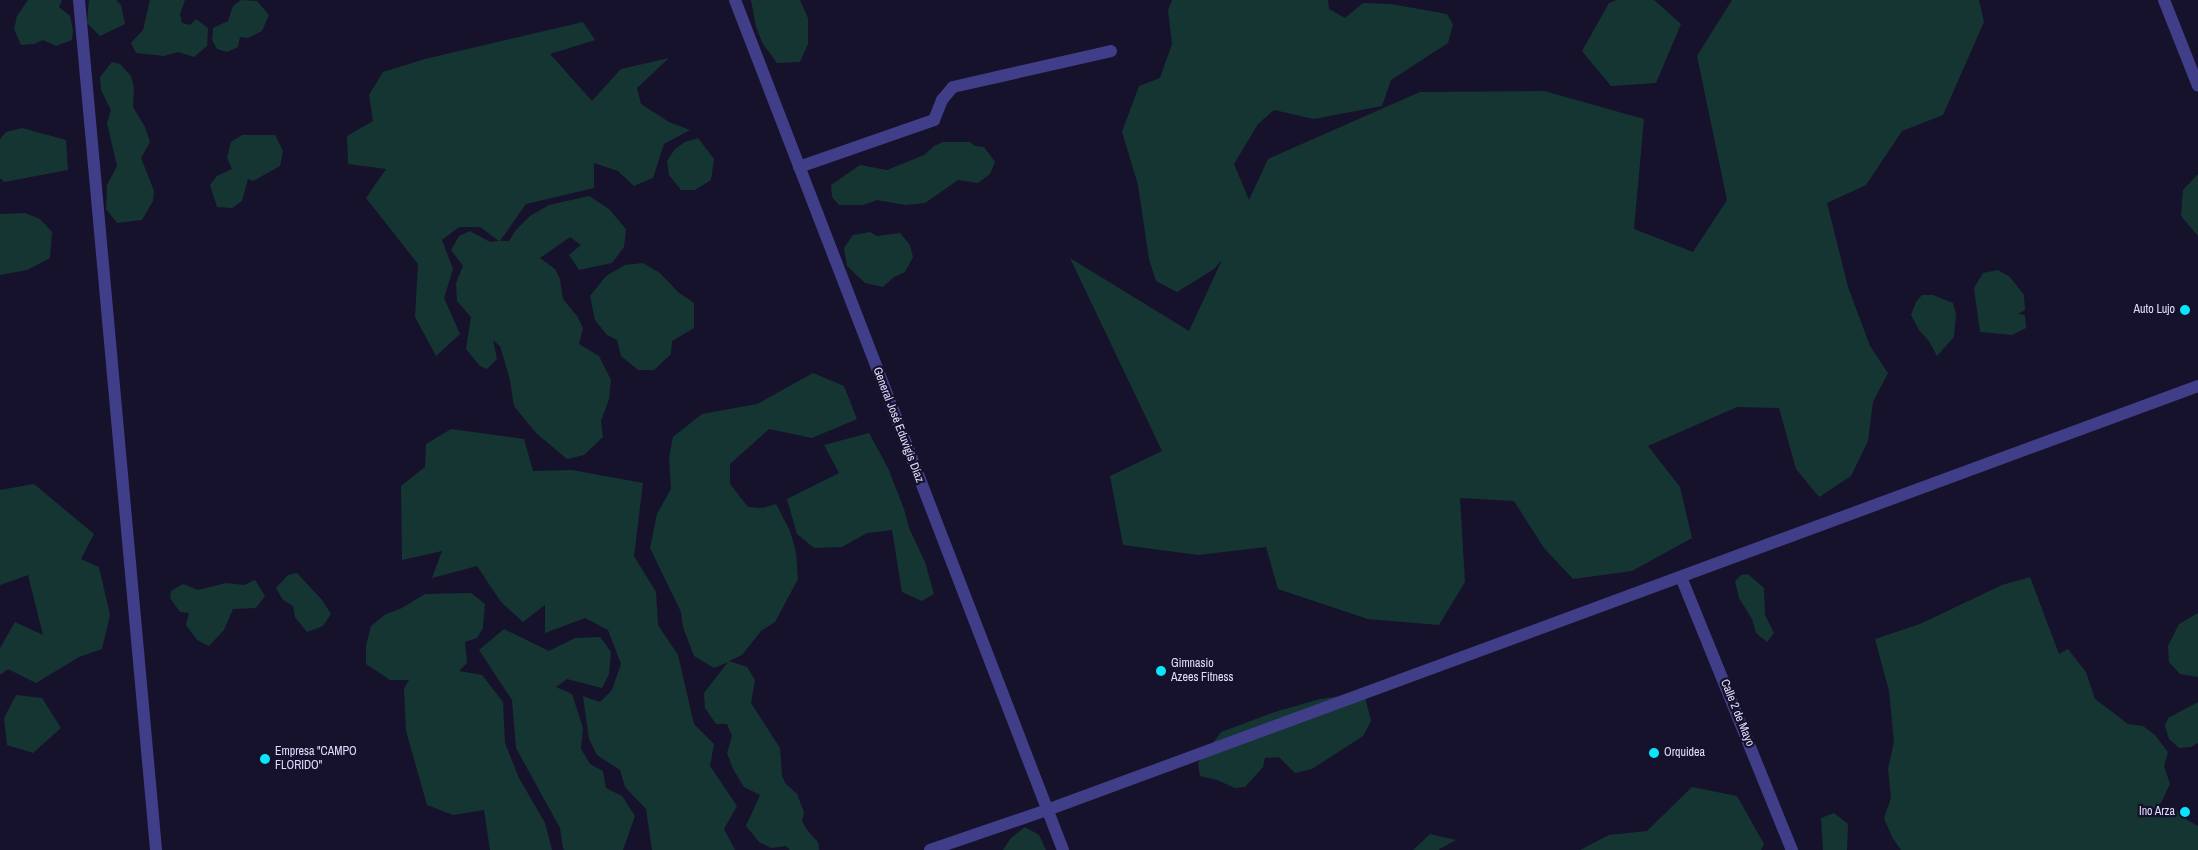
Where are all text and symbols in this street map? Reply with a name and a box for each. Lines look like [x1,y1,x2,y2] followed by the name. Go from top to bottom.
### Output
[2133,303,2175,317] place label: Auto Lujo
[2179,304,2191,316] marker: Auto Lujo
[869,365,927,485] street label: General José Eduvigis Díaz
[1171,657,1233,685] place label: Gimnasio Azees Fitness
[1155,665,1167,677] marker: Gimnasio Azees Fitness
[1717,677,1757,749] street label: Calle 2 de Mayo
[275,745,357,773] place label: Empresa "CAMPO FLORIDO"
[1664,746,1705,760] place label: Orquidea
[1648,747,1660,759] marker: Orquidea
[259,753,271,765] marker: Empresa "CAMPO FLORIDO"
[2138,805,2175,819] place label: Ino Arza
[2179,806,2191,818] marker: Ino Arza

